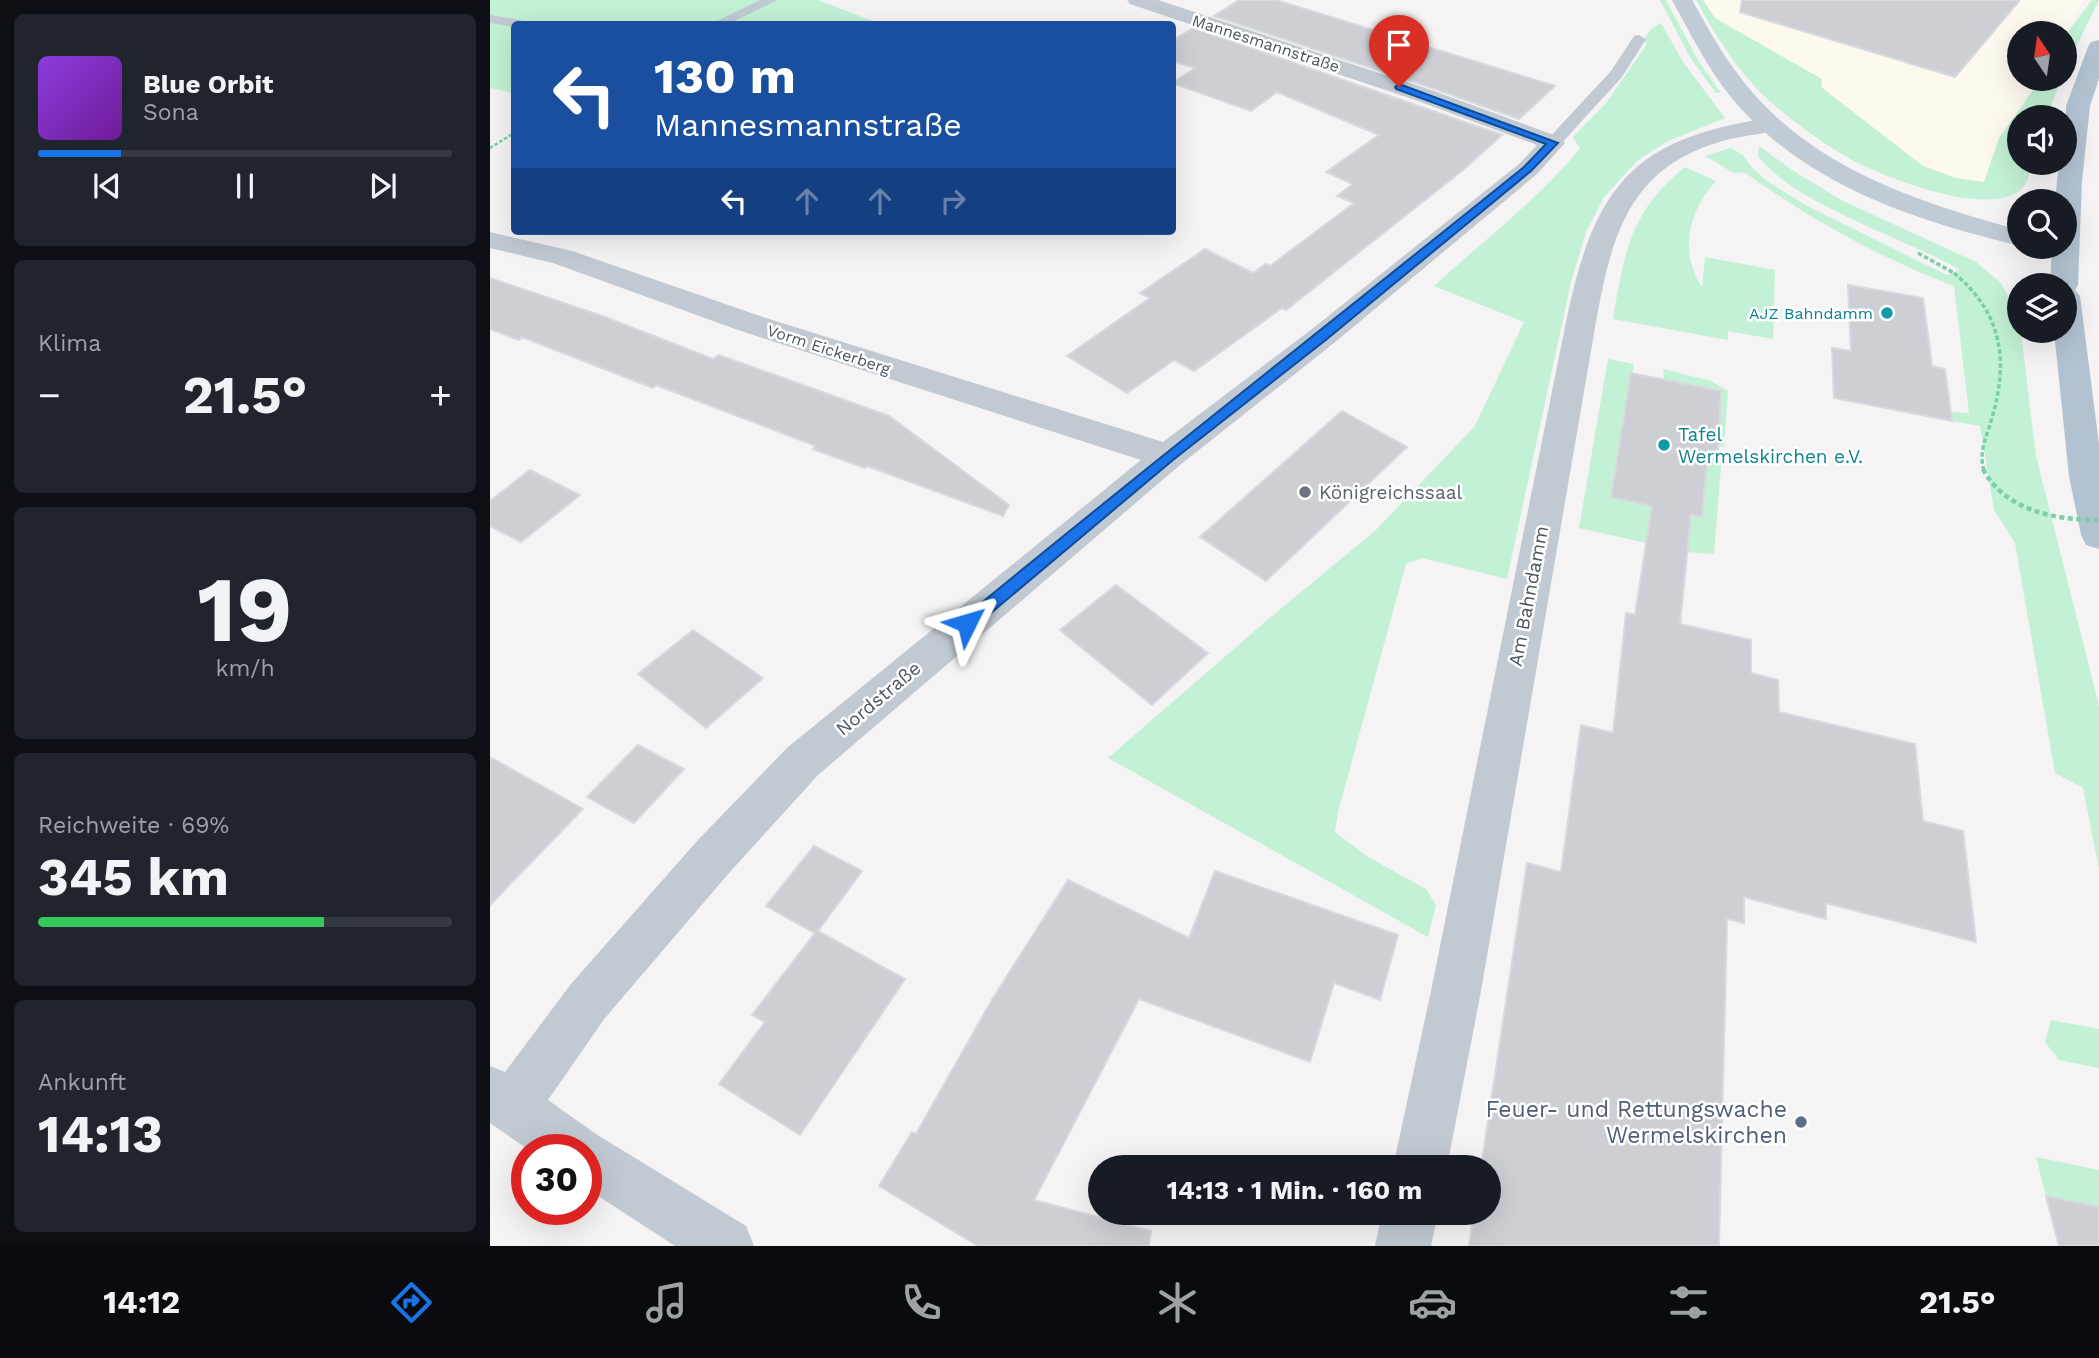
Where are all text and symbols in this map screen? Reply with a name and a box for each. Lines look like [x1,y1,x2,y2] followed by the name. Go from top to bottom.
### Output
[1190,11,1342,76] street label: Mannesmannstraße
[1369,15,1429,87] pin
[2007,21,2077,91] north arrow
[2007,21,2077,343] map controls
[1380,26,1418,64] icon: arrive
[654,47,796,105] text: 130 m
[539,49,630,140] icon: left
[143,69,273,99] text: Blue Orbit
[143,99,199,126] text: Sona
[2007,105,2077,175] button: sound
[654,106,962,144] text: Mannesmannstraße
[88,167,126,205] icon: previous
[226,167,264,205] icon: pause
[364,167,402,205] icon: next
[715,182,753,220] icon: left
[788,182,826,220] icon: ahead
[861,182,899,220] icon: ahead
[934,182,972,220] icon: right
[2007,189,2077,259] button: search
[2007,273,2077,343] button: layers
[1749,304,1873,323] place label: AJZ Bahndamm
[1879,305,1895,321] marker: AJZ Bahndamm
[765,321,893,378] street label: Vorm Eickerberg
[38,330,101,357] text: Klima
[183,365,307,426] text: 21.5°
[38,373,61,417] text: −
[429,373,452,417] text: +
[1678,423,1863,468] place label: Tafel Wermelskirchen e.V.
[1656,437,1672,453] marker: Tafel Wermelskirchen e.V.
[1319,481,1462,504] place label: Königreichssaal
[1297,484,1313,500] marker: Königreichssaal
[1504,524,1553,668] street label: Am Bahndamm
[197,556,293,663] text: 19
[930,586,1004,660] position arrow
[215,655,275,682] text: km/h
[831,656,925,740] street label: Nordstraße
[38,812,229,839] text: Reichweite · 69%
[38,847,229,908] text: 345 km
[38,1069,126,1096] text: Ankunft
[1485,1096,1787,1149] place label: Feuer- und Rettungswache Wermelskirchen
[38,1104,163,1165] text: 14:13
[1793,1114,1809,1130] marker: Feuer- und Rettungswache Wermelskirchen
[511,1134,602,1225] speed limit sign: 30
[1167,1175,1422,1205] text: 14:13 · 1 Min. · 160 m
[387,1278,436,1327] icon: directions
[642,1278,691,1327] icon: music
[897,1278,946,1327] icon: phone
[1153,1278,1202,1327] icon: climate
[1408,1278,1457,1327] icon: car
[1664,1278,1713,1327] icon: filters
[103,1283,180,1321] text: 14:12
[1919,1283,1996,1321] text: 21.5°

